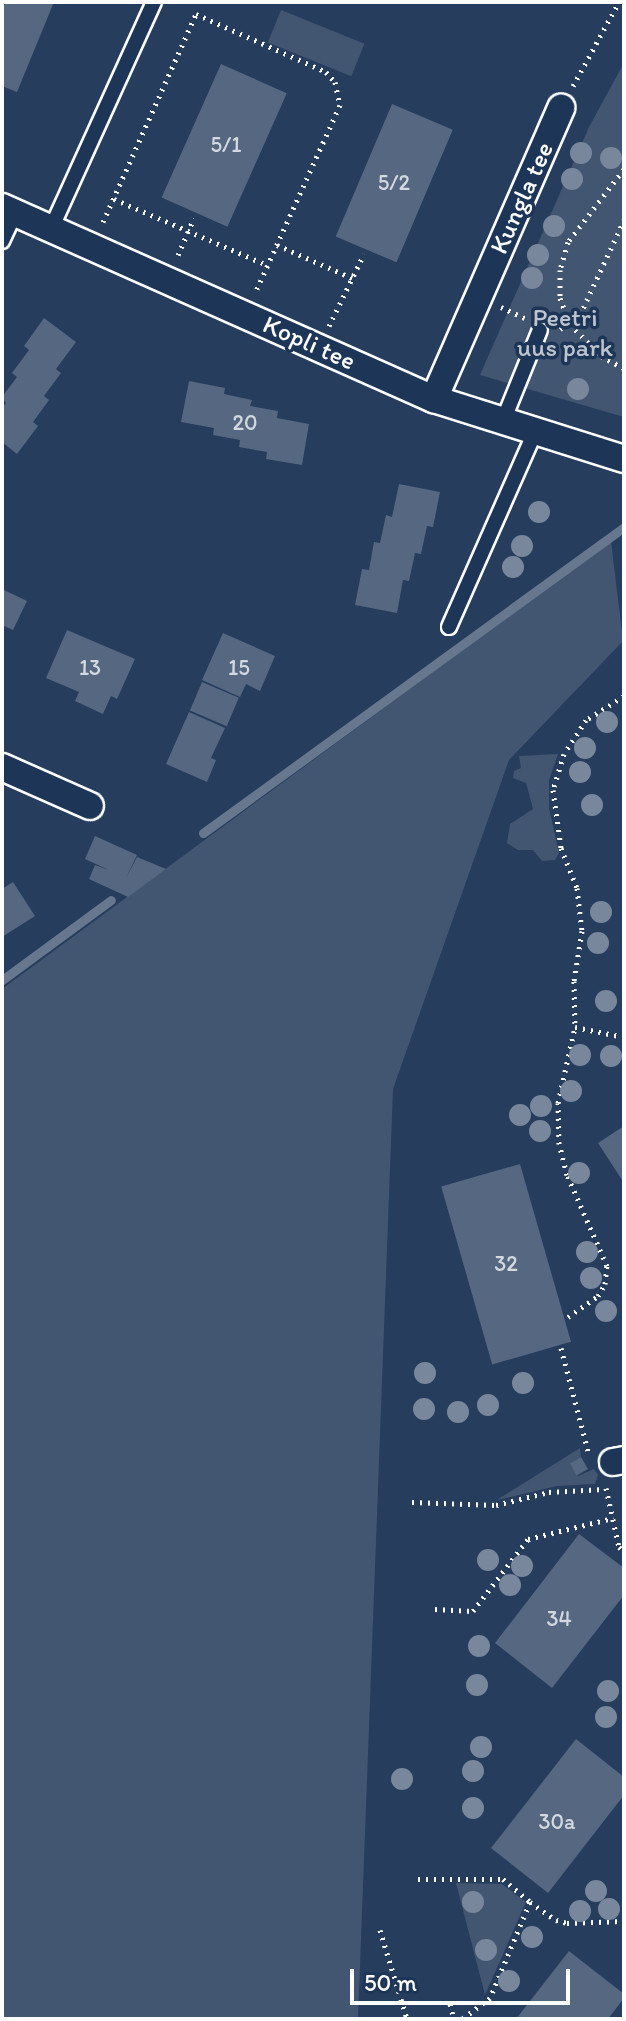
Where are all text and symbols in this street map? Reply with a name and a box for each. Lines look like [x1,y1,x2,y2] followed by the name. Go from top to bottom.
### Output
[210,132,242,158] house number: 5/1
[484,137,560,259] street label: Kungla tee
[378,170,410,196] house number: 5/2
[517,302,613,364] park label: Peetri uus park
[258,309,360,377] street label: Kopli tee
[232,410,258,436] house number: 20
[79,655,101,681] house number: 13
[228,655,250,681] house number: 15
[494,1251,518,1277] house number: 32
[546,1606,572,1632] house number: 34
[538,1809,576,1835] house number: 30a
[354,1953,574,2003] scale bar
[364,1968,417,1997] text: 50 m

